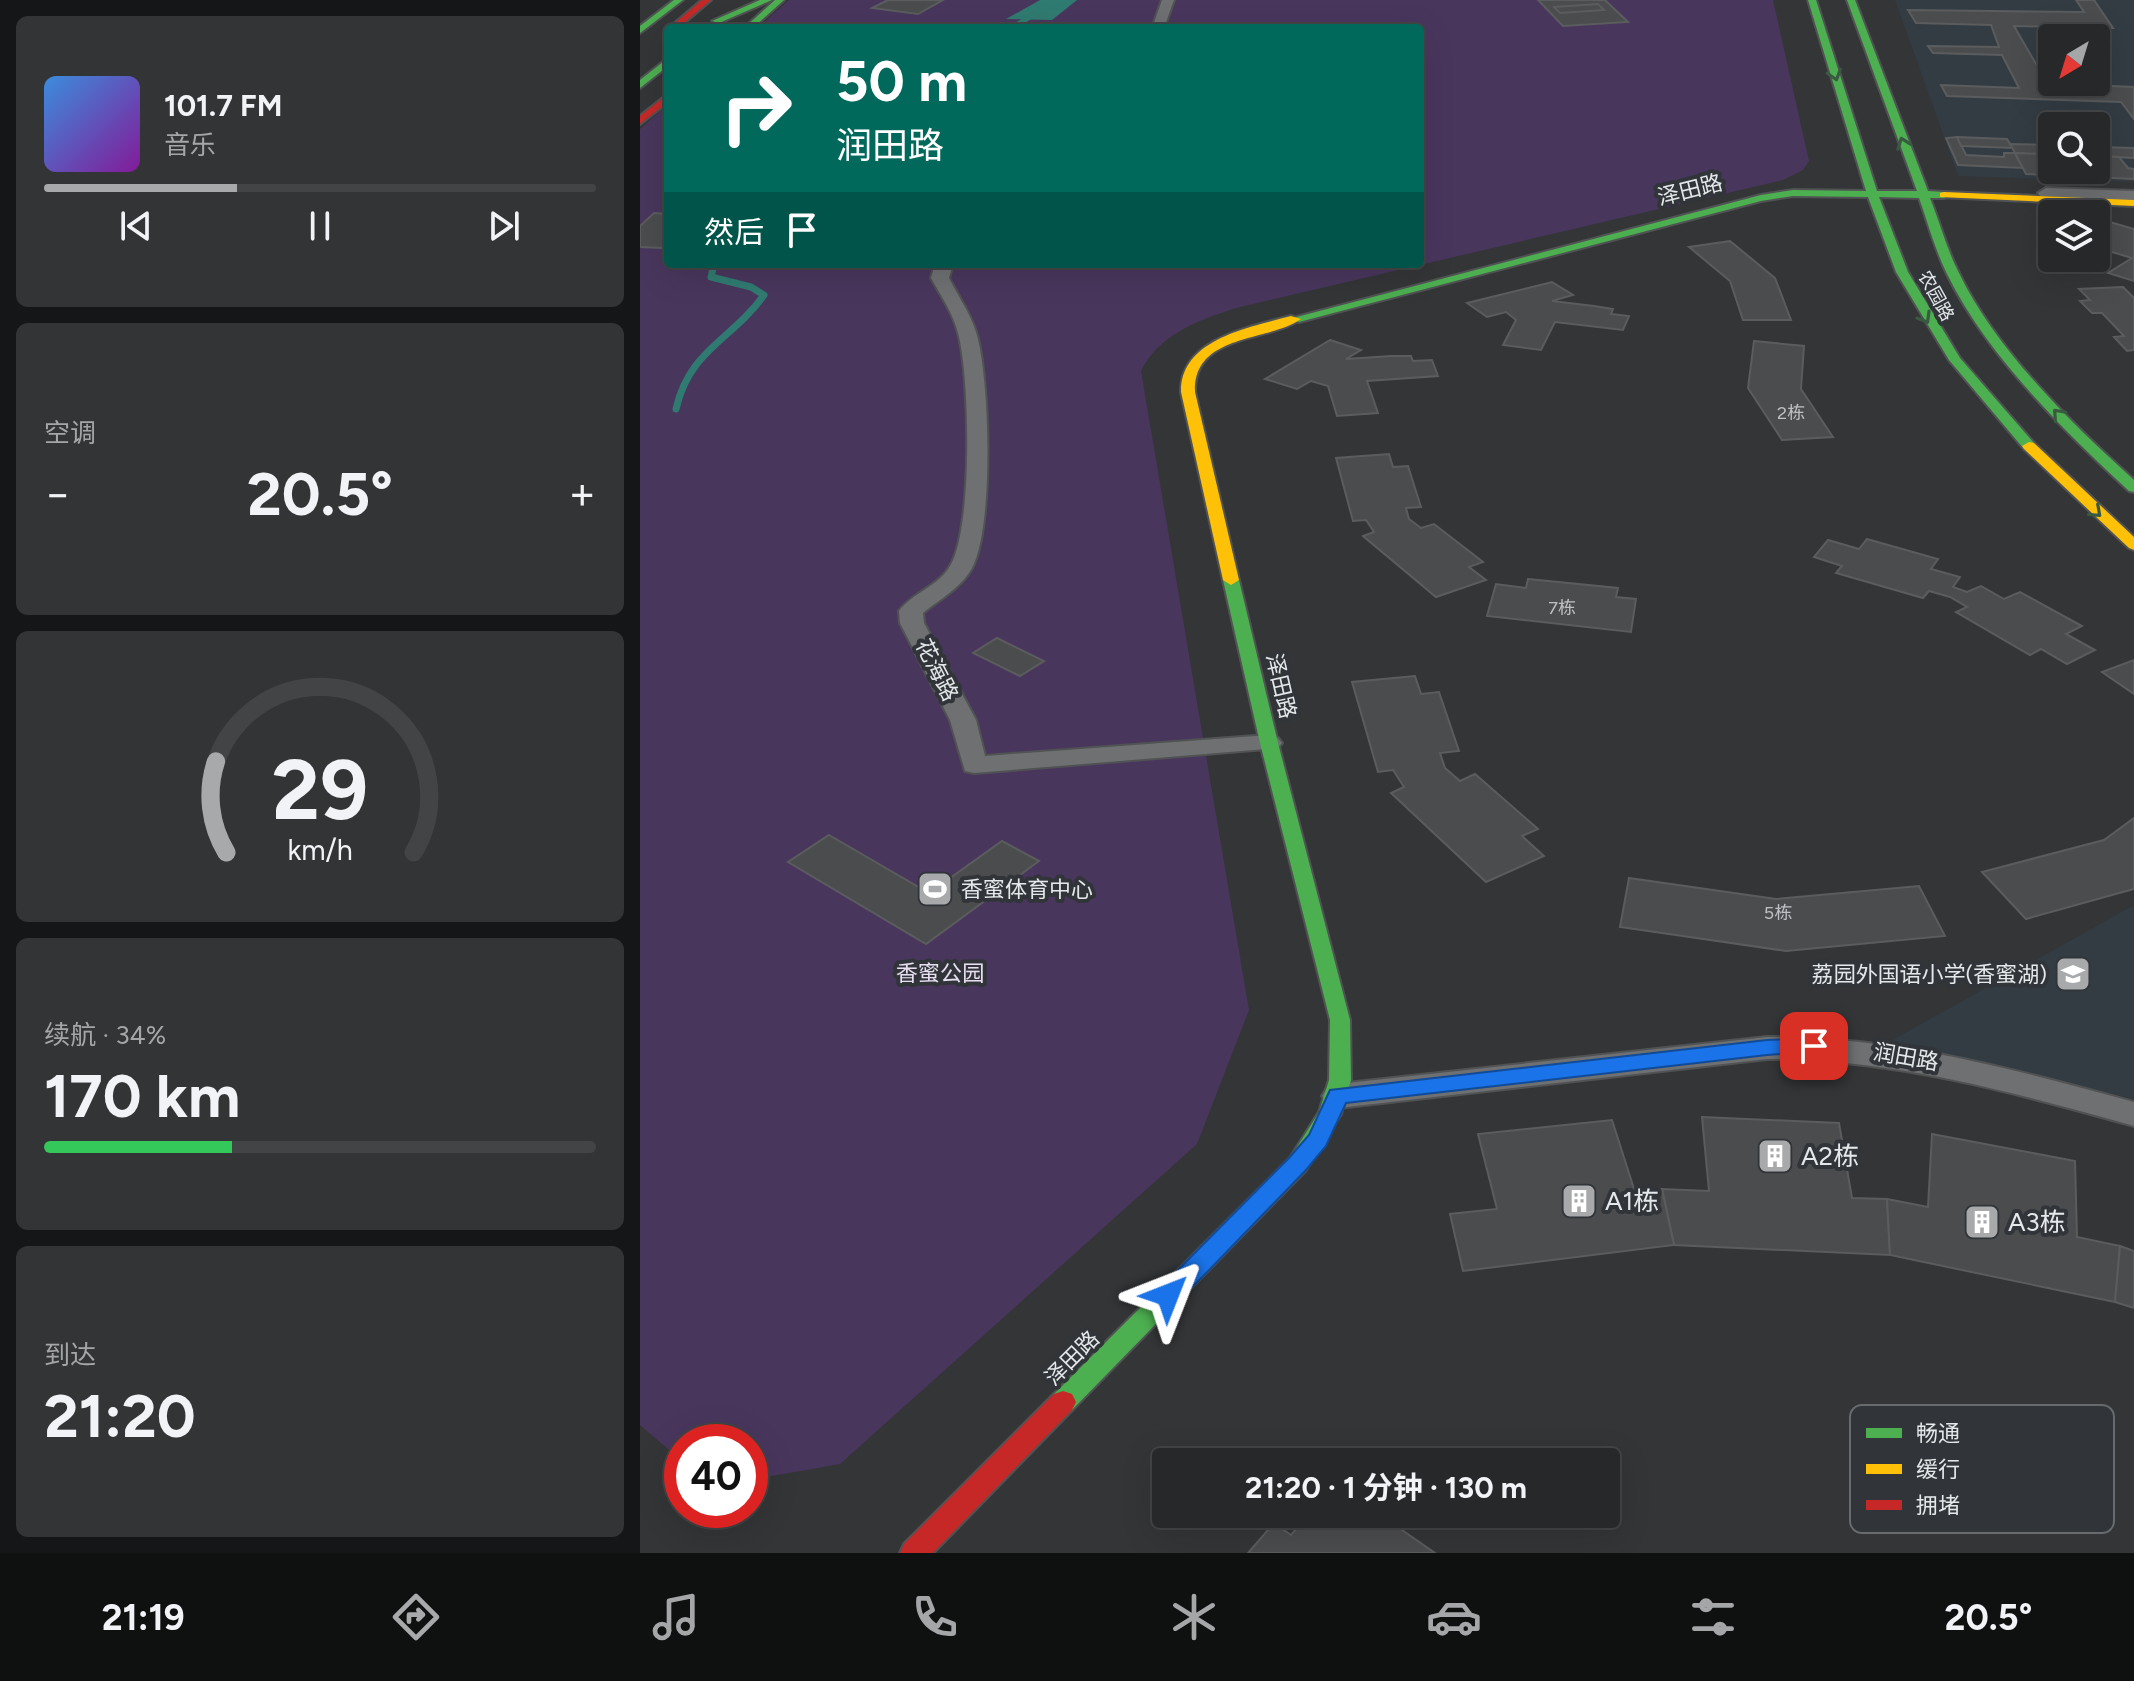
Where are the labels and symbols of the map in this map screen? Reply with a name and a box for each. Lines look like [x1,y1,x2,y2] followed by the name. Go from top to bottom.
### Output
[2038,24,2110,96] north arrow
[1826,67,1842,81] one-way arrow
[1896,136,1913,150] one-way arrow
[1655,169,1725,211] street label: 泽田路
[1913,267,1959,325] street label: 农园路
[1915,309,1931,324] one-way arrow
[1777,402,1805,424] house number: 2栋
[2053,409,2067,423] one-way arrow
[2087,502,2102,517] one-way arrow
[1548,597,1576,619] house number: 7栋
[910,634,964,706] street label: 花海路
[1260,651,1302,721] street label: 泽田路
[916,870,954,908] sports icon: 香蜜体育中心
[961,876,1093,903] place label: 香蜜体育中心
[1764,902,1792,924] house number: 5栋
[2054,955,2092,993] school or university icon: 荔园外国语小学(香蜜湖)
[896,960,984,987] park label: 香蜜公园
[1812,961,2047,988] place label: 荔园外国语小学(香蜜湖)
[1780,1012,1848,1080] pin
[1871,1038,1941,1076] street label: 润田路
[1756,1137,1794,1175] building icon: A2栋
[1801,1140,1859,1172] place label: A2栋
[1560,1182,1598,1220] building icon: A1栋
[1605,1185,1659,1217] place label: A1栋
[1963,1203,2001,1241] building icon: A3栋
[2008,1206,2066,1238] place label: A3栋
[1126,1253,1210,1337] position arrow
[1039,1325,1105,1391] street label: 泽田路
[1850,1405,2114,1533] legend
[1916,1420,1960,1447] text: 畅通
[664,1424,768,1528] speed limit sign: 40
[1916,1456,1960,1483] text: 缓行
[1916,1492,1960,1519] text: 拥堵

